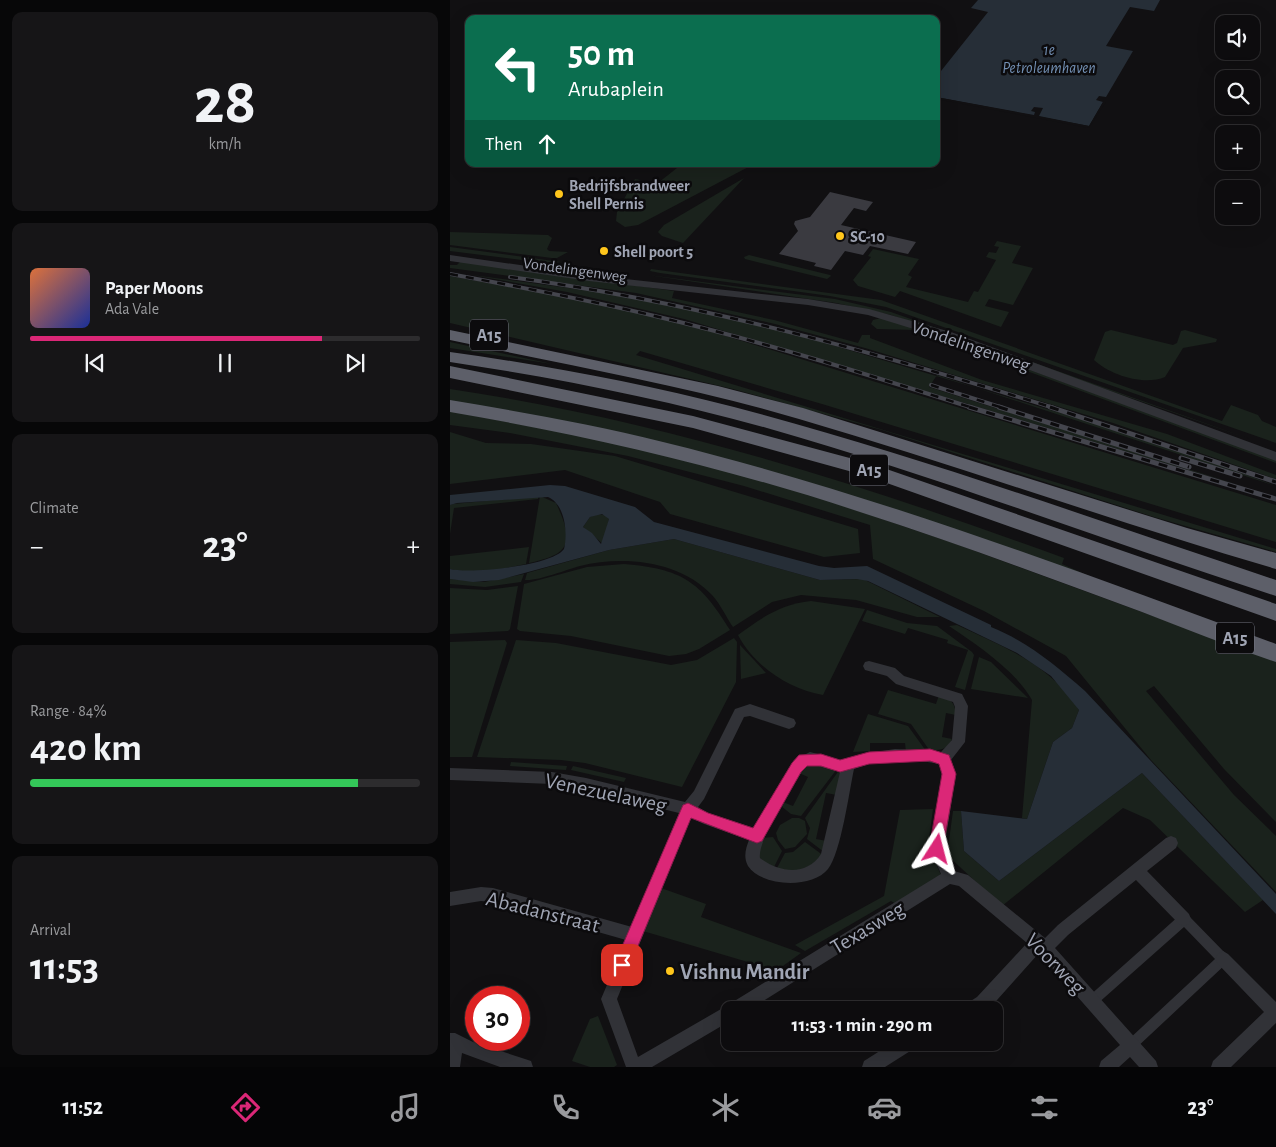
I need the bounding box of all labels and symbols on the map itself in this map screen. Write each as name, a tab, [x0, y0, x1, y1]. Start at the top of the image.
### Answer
water label: 1e Petroleumhaven	[1002, 42, 1096, 76]
place label: Bedrijfsbrandweer Shell Pernis	[569, 178, 690, 212]
marker: Bedrijfsbrandweer Shell Pernis	[553, 188, 565, 200]
place label: SC-10	[850, 229, 885, 245]
marker: SC-10	[834, 230, 846, 242]
place label: Shell poort 5	[614, 244, 693, 260]
marker: Shell poort 5	[598, 245, 610, 257]
street label: Vondelingenweg	[522, 255, 628, 285]
street label: Vondelingenweg	[909, 317, 1033, 376]
road number: A15	[470, 320, 508, 350]
road number: A15	[850, 454, 888, 486]
road number: A15	[1216, 622, 1254, 654]
street label: Venezuelaweg	[543, 769, 669, 817]
position arrow	[910, 822, 962, 874]
street label: Abadanstraat	[484, 887, 602, 937]
street label: Texasweg	[827, 897, 909, 958]
street label: Voorweg	[1021, 929, 1090, 999]
pin	[601, 944, 643, 986]
place label: Vishnu Mandir	[680, 961, 810, 983]
marker: Vishnu Mandir	[664, 965, 676, 977]
speed limit sign: 30	[465, 986, 530, 1051]

